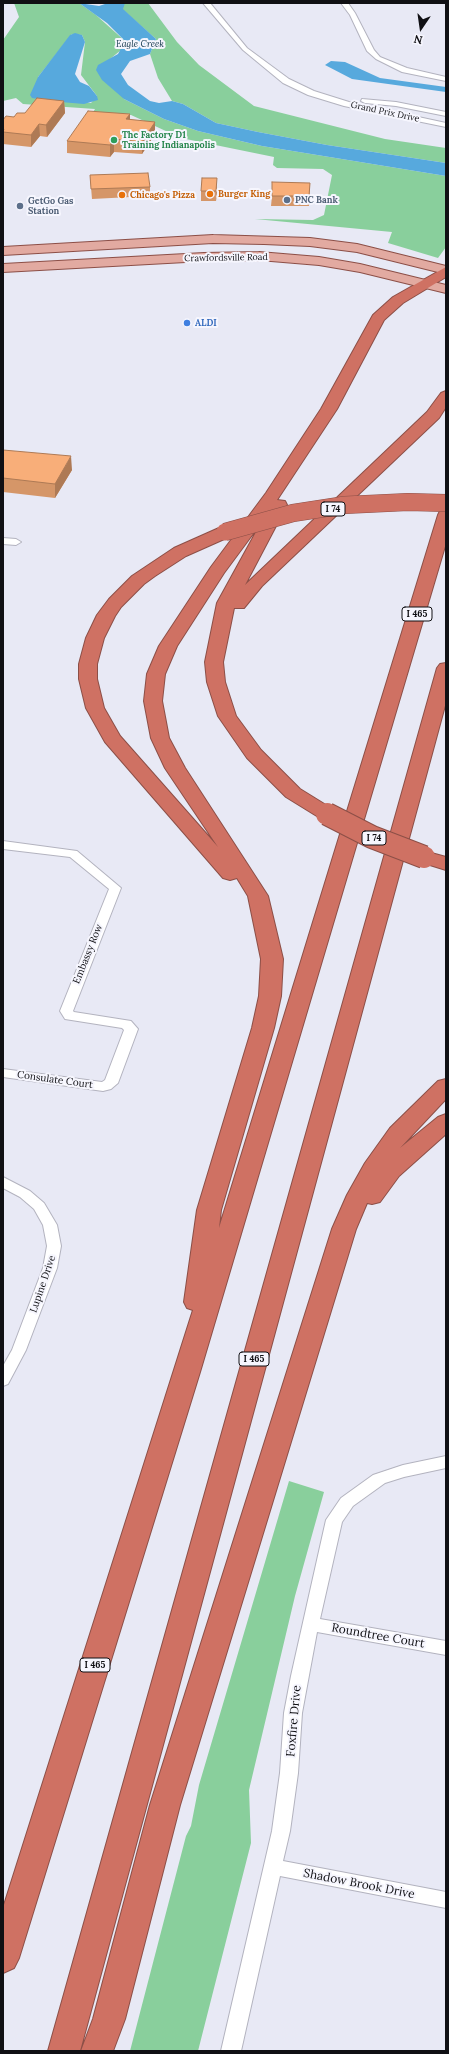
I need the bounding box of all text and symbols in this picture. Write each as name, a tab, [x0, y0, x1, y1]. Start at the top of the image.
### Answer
north arrow	[401, 8, 441, 48]
text: N	[413, 32, 424, 47]
water label: Eagle Creek	[116, 39, 164, 49]
street label: Grand Prix Drive	[350, 99, 420, 125]
place label: The Factory D1 Training Indianapolis	[122, 130, 215, 151]
marker: The Factory D1 Training Indianapolis	[109, 135, 119, 145]
marker: Burger King	[205, 189, 215, 199]
place label: Burger King	[218, 189, 270, 199]
marker: Chicago's Pizza	[117, 190, 127, 200]
place label: Chicago's Pizza	[130, 190, 195, 200]
marker: PNC Bank	[282, 195, 292, 205]
place label: PNC Bank	[295, 195, 338, 205]
place label: GetGo Gas Station	[28, 196, 73, 217]
marker: GetGo Gas Station	[15, 201, 25, 211]
street label: Crawfordsville Road	[184, 252, 268, 264]
marker: ALDI	[182, 318, 192, 328]
place label: ALDI	[195, 318, 217, 328]
road number: I 74	[321, 502, 345, 516]
road number: I 465	[402, 607, 432, 621]
road number: I 74	[362, 831, 386, 845]
street label: Embassy Row	[71, 922, 105, 986]
street label: Consulate Court	[16, 1069, 94, 1091]
street label: Lupine Drive	[28, 1254, 58, 1314]
road number: I 465	[239, 1352, 269, 1366]
street label: Roundtree Court	[330, 1621, 426, 1651]
road number: I 465	[80, 1658, 110, 1672]
street label: Foxfire Drive	[284, 1685, 304, 1757]
street label: Shadow Brook Drive	[302, 1866, 416, 1902]

